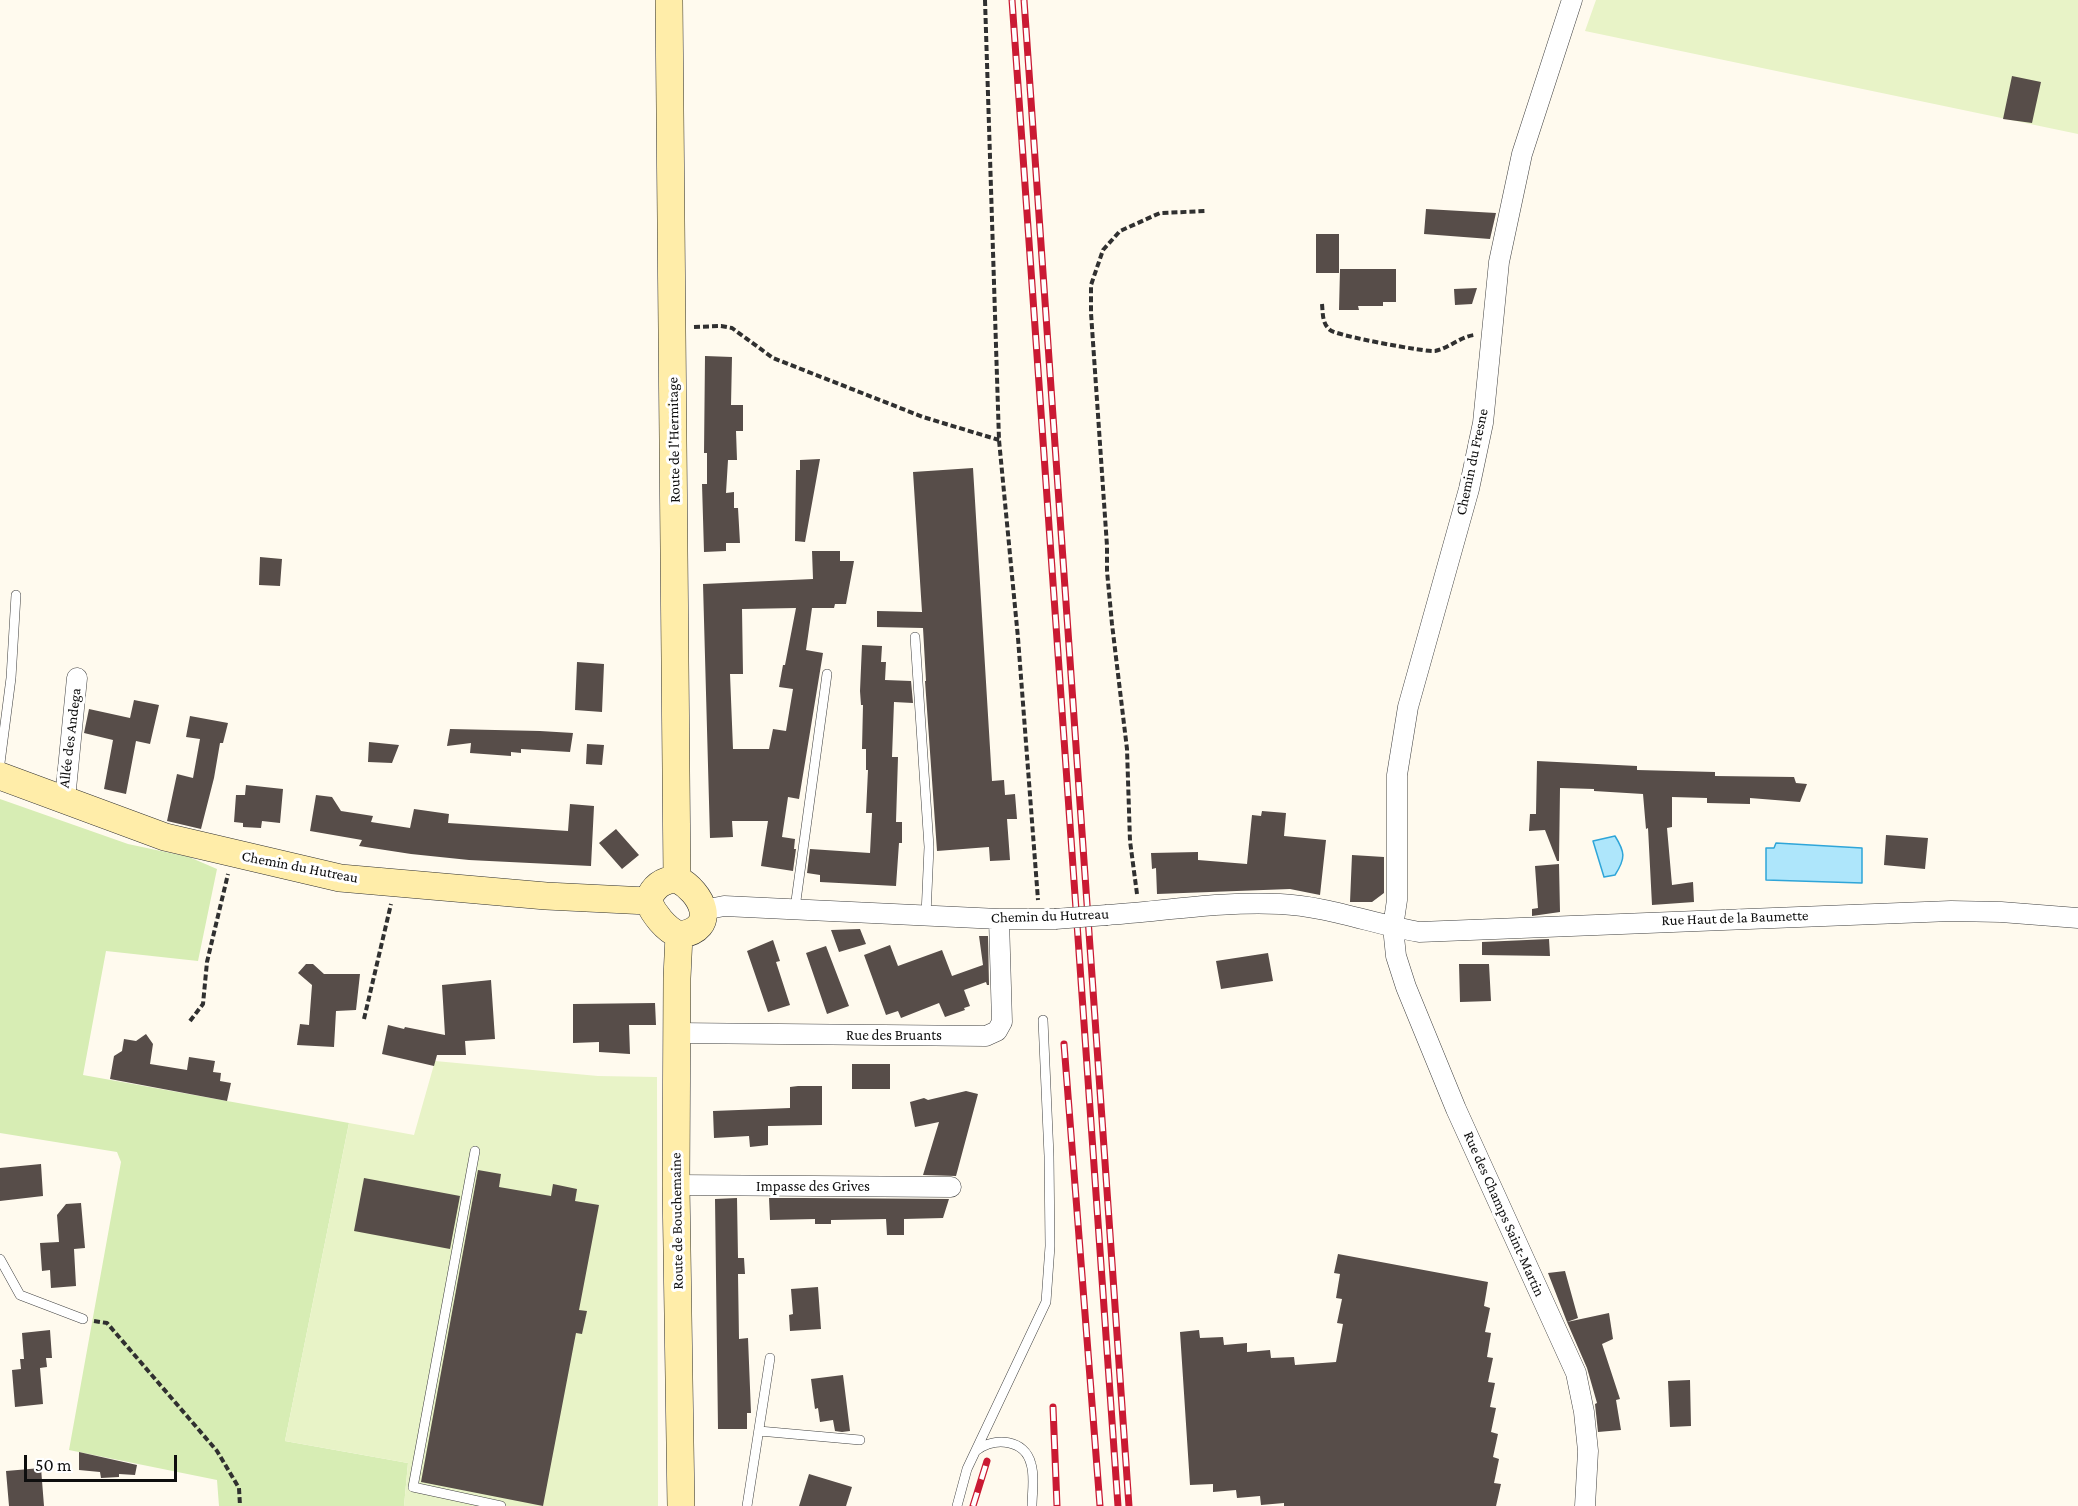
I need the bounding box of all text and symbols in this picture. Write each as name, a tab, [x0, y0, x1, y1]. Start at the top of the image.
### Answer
street label: Route de l'Hermitage	[664, 377, 684, 503]
street label: Chemin du Fresne	[1452, 407, 1492, 517]
street label: Allée des Andega	[55, 687, 85, 789]
street label: Chemin du Hutreau	[240, 847, 360, 887]
street label: Chemin du Hutreau	[991, 905, 1109, 927]
street label: Rue Haut de la Baumette	[1661, 906, 1809, 930]
street label: Rue des Bruants	[846, 1026, 942, 1044]
street label: Rue des Champs Saint-Martin	[1459, 1129, 1549, 1299]
street label: Route de Bouchemaine	[667, 1152, 687, 1290]
street label: Impasse des Grives	[756, 1177, 870, 1195]
scale bar	[27, 1443, 180, 1481]
text: 50 m	[35, 1455, 72, 1475]

